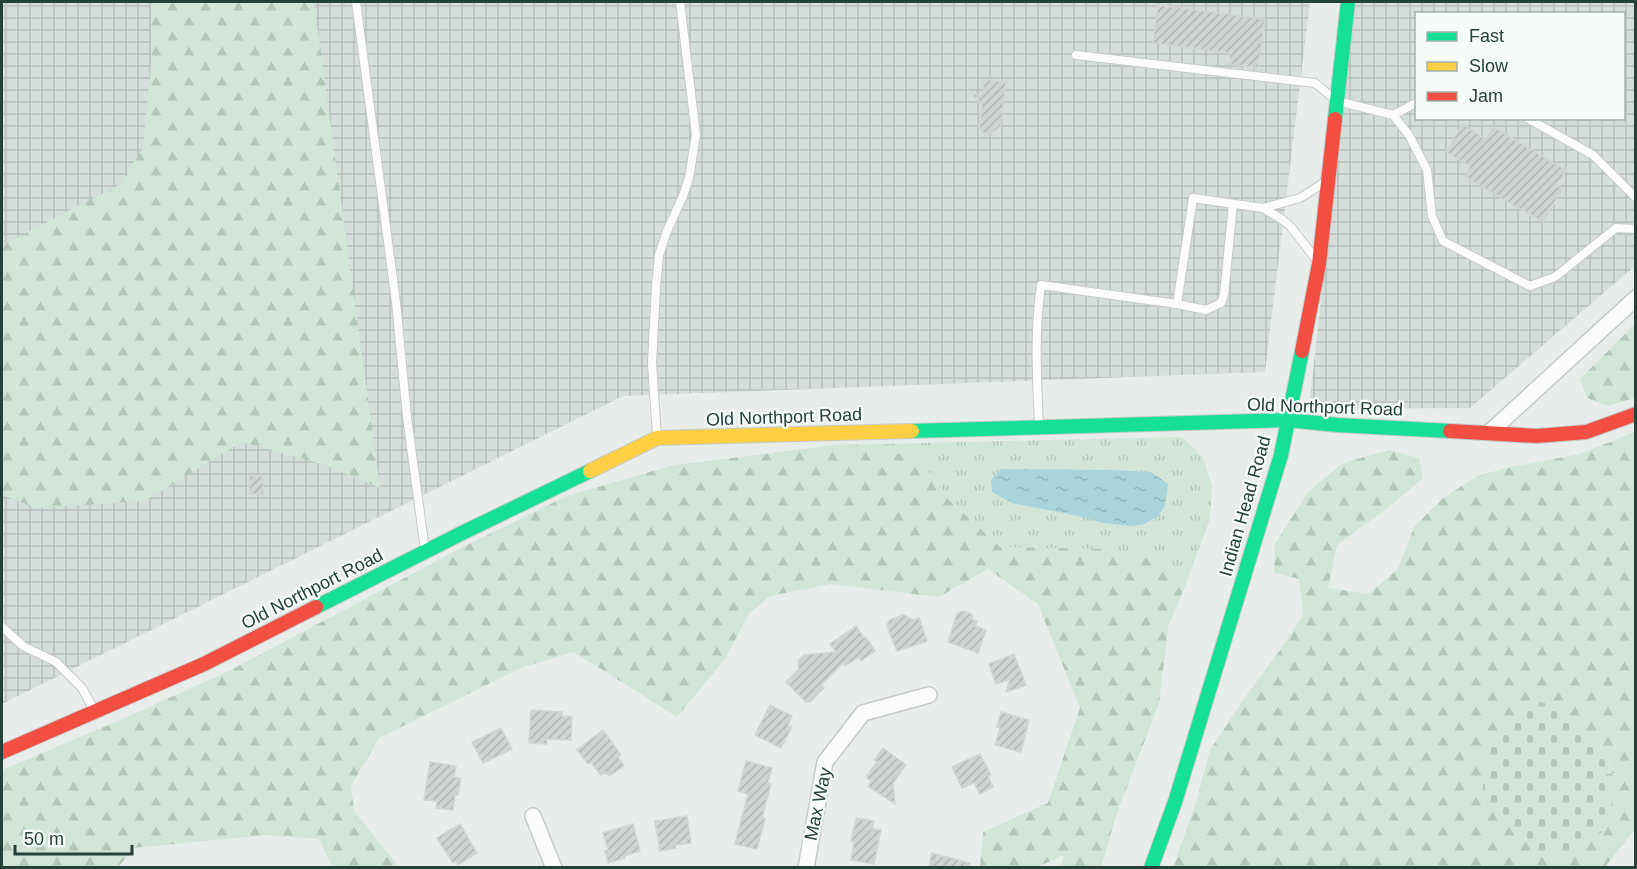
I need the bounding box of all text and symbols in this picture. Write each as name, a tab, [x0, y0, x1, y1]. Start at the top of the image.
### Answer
legend	[1415, 12, 1625, 120]
text: Fast	[1469, 26, 1504, 46]
text: Slow	[1469, 56, 1509, 76]
text: Jam	[1469, 86, 1503, 106]
street label: Old Northport Road	[1247, 394, 1403, 420]
street label: Old Northport Road	[706, 404, 862, 430]
street label: Indian Head Road	[1215, 433, 1275, 579]
street label: Old Northport Road	[238, 545, 386, 633]
street label: Max Way	[800, 766, 836, 842]
scale bar	[15, 818, 132, 856]
text: 50 m	[24, 829, 64, 849]

